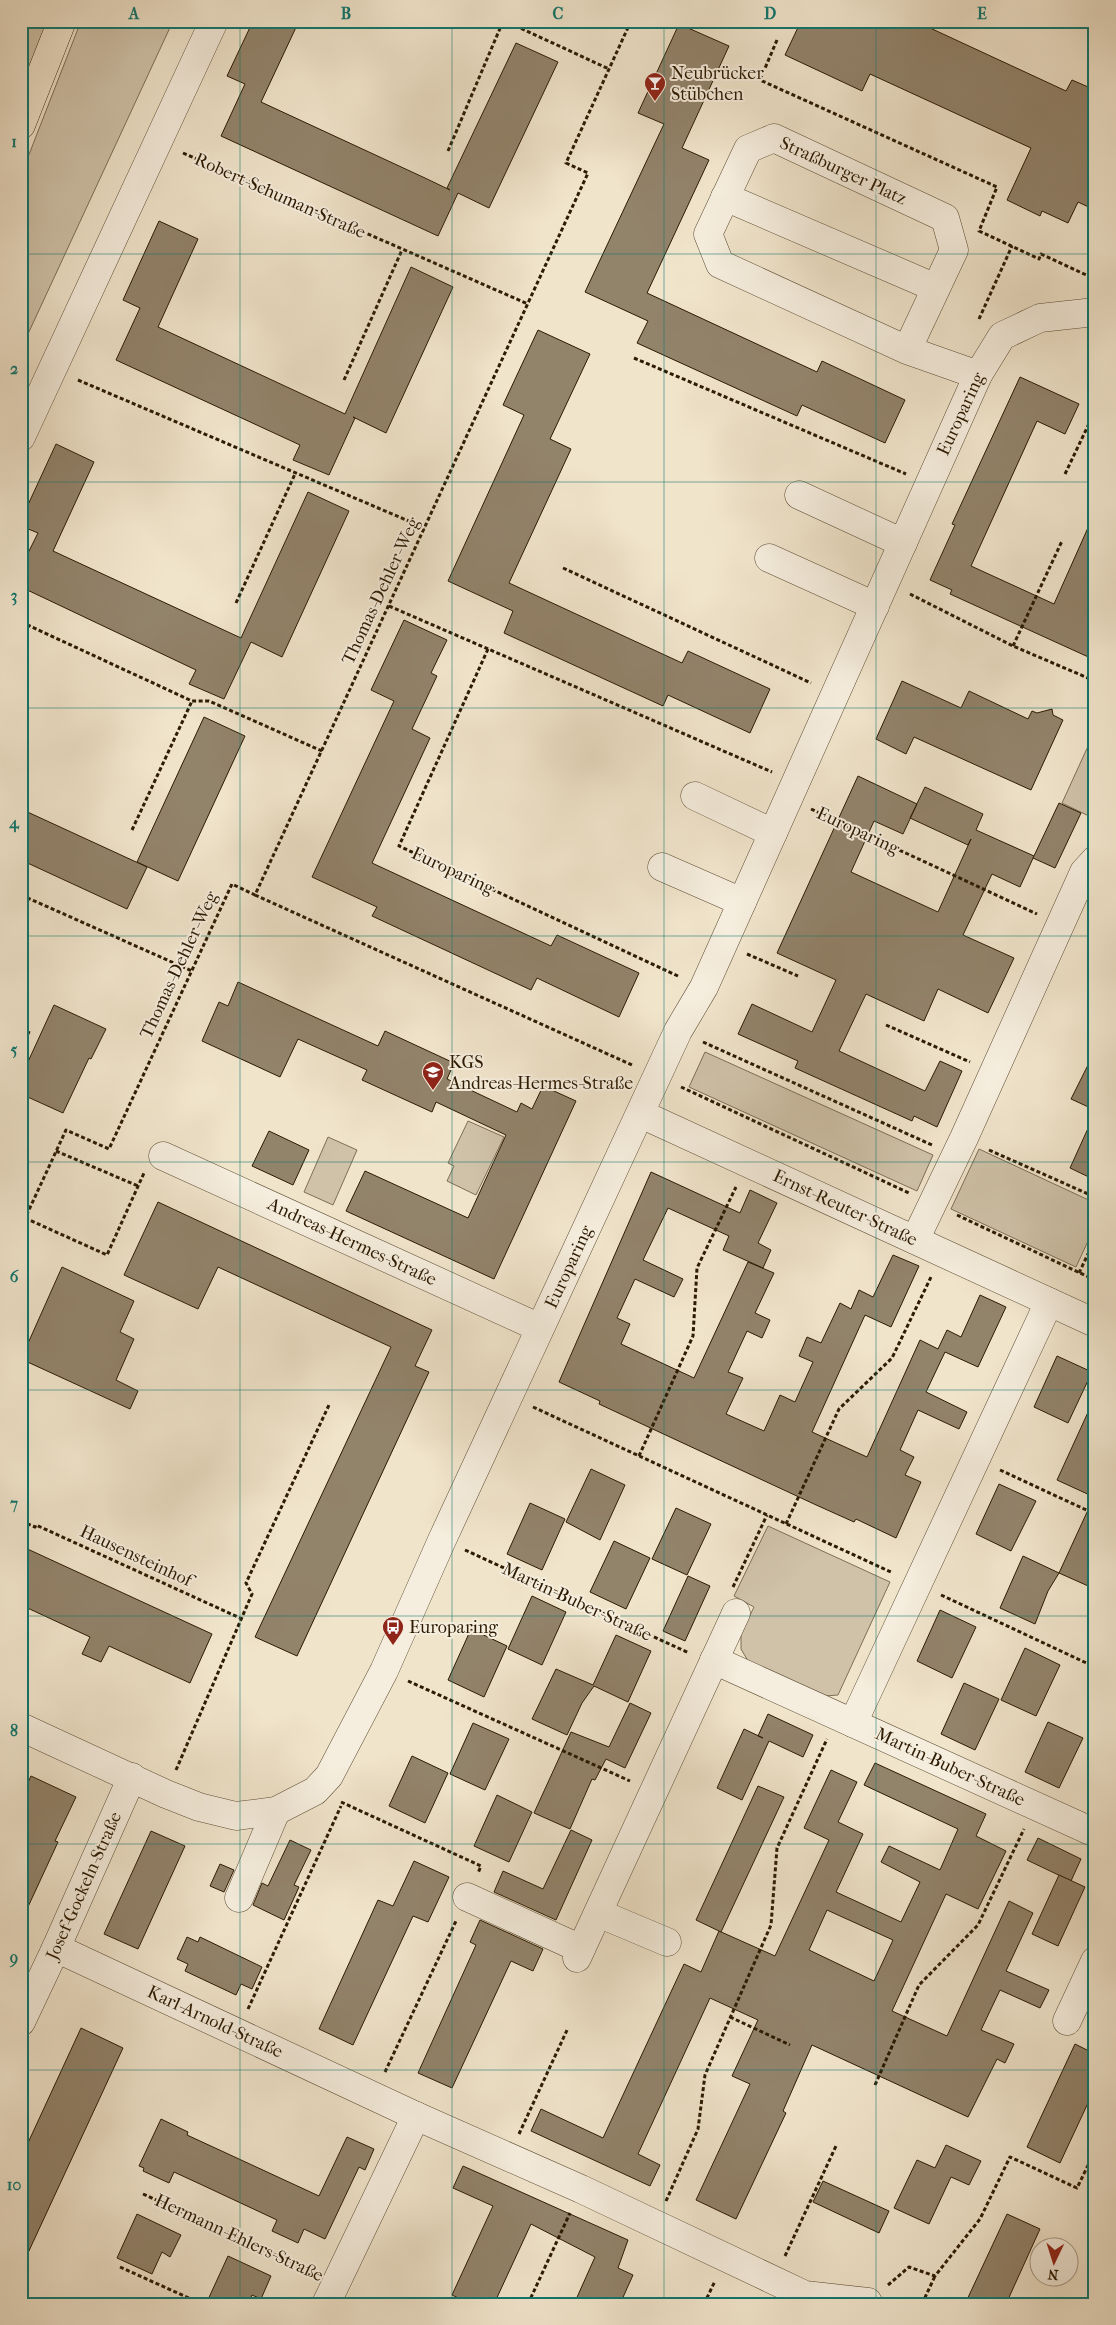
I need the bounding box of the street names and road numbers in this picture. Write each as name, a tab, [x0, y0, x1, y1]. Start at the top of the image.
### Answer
street label: Straßburger Platz	[776, 132, 910, 210]
street label: Robert-Schuman-Straße	[191, 149, 369, 243]
street label: Europaring	[933, 369, 989, 459]
street label: Thomas-Dehler-Weg	[338, 514, 424, 668]
street label: Europaring	[813, 803, 903, 859]
street label: Europaring	[408, 843, 498, 899]
street label: Thomas-Dehler-Weg	[136, 888, 222, 1042]
street label: Ernst-Reuter-Straße	[770, 1165, 921, 1251]
street label: Andreas-Hermes-Straße	[263, 1193, 440, 1290]
street label: Europaring	[541, 1222, 597, 1312]
street label: Hausensteinhof	[77, 1521, 199, 1593]
street label: Martin-Buber-Straße	[499, 1558, 655, 1646]
street label: Martin-Buber-Straße	[872, 1723, 1028, 1811]
street label: Josef-Gockeln-Straße	[41, 1809, 126, 1965]
street label: Karl-Arnold-Straße	[144, 1981, 286, 2063]
street label: Hermann-Ehlers-Straße	[151, 2190, 327, 2286]

